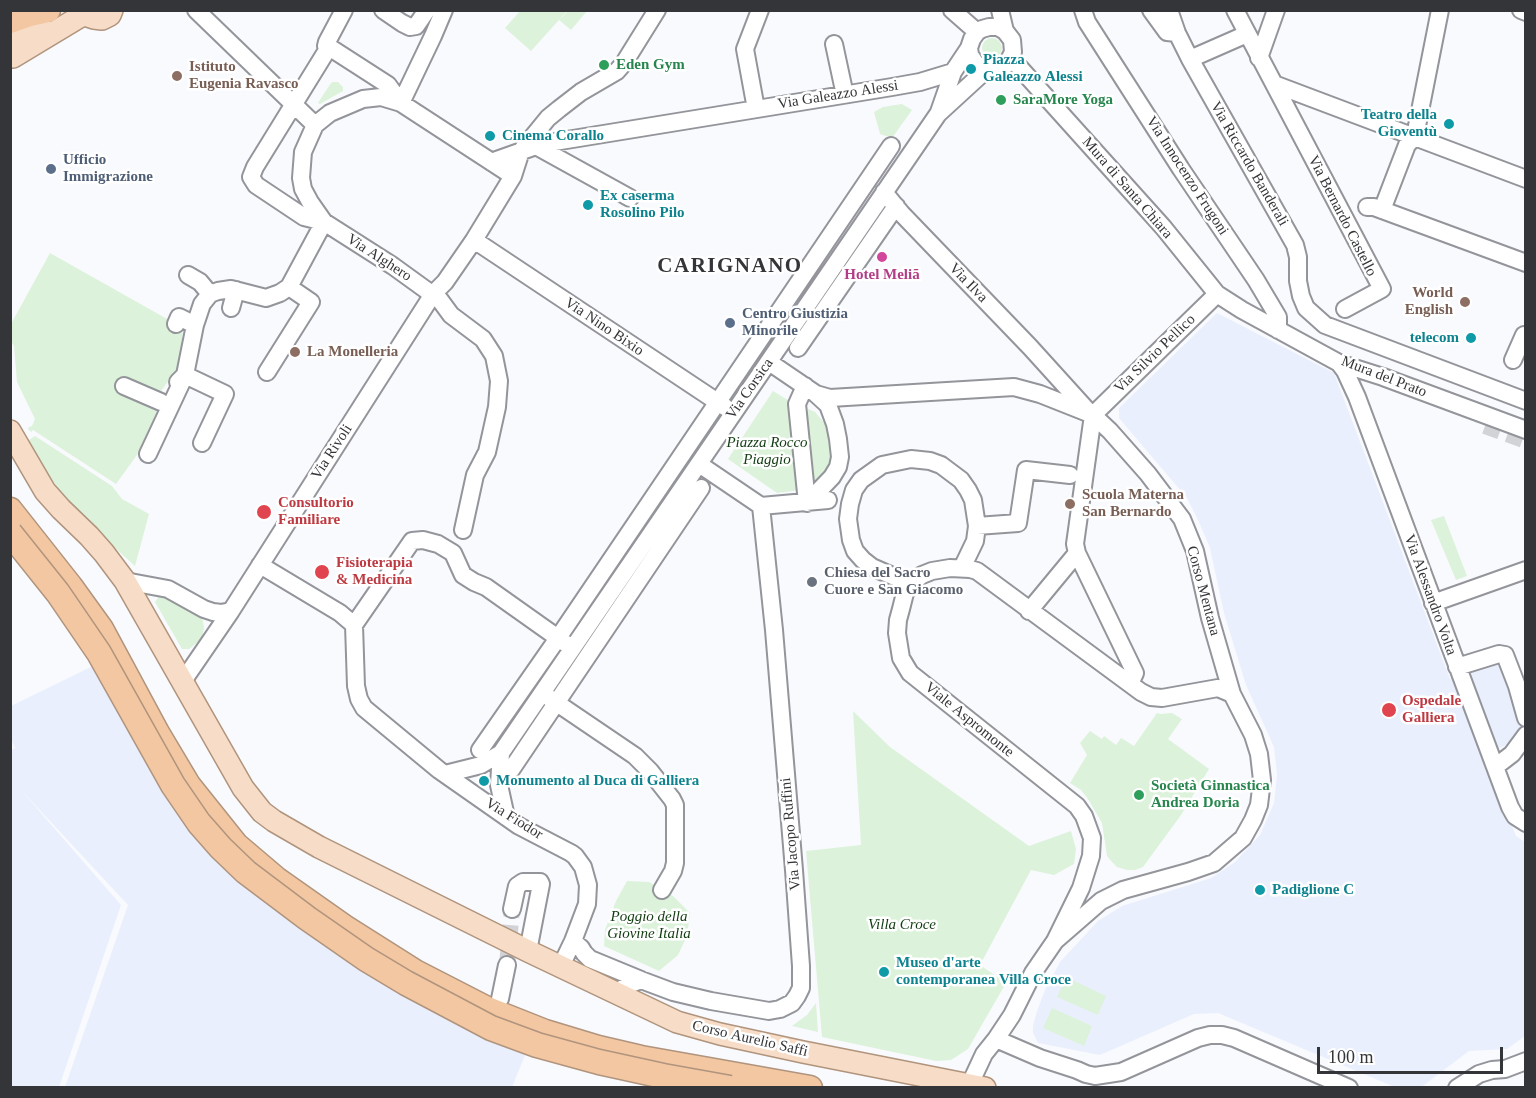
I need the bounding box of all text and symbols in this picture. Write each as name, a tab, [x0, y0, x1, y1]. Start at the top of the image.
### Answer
place label: Piazza Galeazzo Alessi	[983, 51, 1100, 86]
place label: Eden Gym	[616, 56, 692, 74]
place label: Istituto Eugenia Ravasco	[189, 58, 315, 93]
marker: Eden Gym	[597, 58, 611, 72]
marker: Piazza Galeazzo Alessi	[964, 62, 978, 76]
marker: Istituto Eugenia Ravasco	[170, 69, 184, 83]
street label: Via Galeazzo Alessi	[770, 75, 906, 115]
street label: Via Riccardo Banderali	[1201, 89, 1297, 239]
place label: SaraMore Yoga	[1013, 91, 1126, 109]
marker: SaraMore Yoga	[994, 93, 1008, 107]
street label: Via Innocenzo Frugoni	[1135, 103, 1239, 249]
place label: Teatro della Gioventù	[1346, 106, 1437, 141]
marker: Teatro della Gioventù	[1442, 117, 1456, 131]
street label: Mura di Santa Chiara	[1071, 126, 1183, 250]
place label: Cinema Corallo	[502, 127, 619, 145]
marker: Cinema Corallo	[483, 129, 497, 143]
street label: Via Bernardo Castello	[1299, 143, 1385, 289]
place label: Ufficio Immigrazione	[63, 151, 170, 186]
marker: Ufficio Immigrazione	[44, 162, 58, 176]
place label: Ex caserma Rosolino Pilo	[600, 187, 699, 222]
marker: Ex caserma Rosolino Pilo	[581, 198, 595, 212]
street label: Via Alghero	[339, 228, 419, 288]
marker: Hotel Meliã	[875, 250, 889, 264]
district label: CARIGNANO	[656, 254, 804, 280]
street label: Via Ilva	[943, 257, 993, 309]
place label: Hotel Meliã	[838, 266, 926, 284]
place label: World English	[1397, 284, 1453, 319]
street label: Via Nino Bixio	[557, 291, 651, 363]
marker: World English	[1458, 295, 1472, 309]
place label: Centro Giustizia Minorile	[742, 305, 865, 340]
street label: Via Silvio Pellico	[1107, 307, 1203, 401]
marker: Centro Giustizia Minorile	[723, 316, 737, 330]
place label: telecom	[1399, 329, 1459, 347]
marker: telecom	[1464, 331, 1478, 345]
place label: La Monelleria	[307, 343, 412, 361]
marker: La Monelleria	[288, 345, 302, 359]
street label: Mura del Prato	[1332, 350, 1436, 404]
street label: Via Corsica	[720, 351, 780, 427]
street label: Via Rivoli	[306, 419, 358, 485]
park label: Piazza Rocco Piaggio	[721, 434, 813, 469]
place label: Scuola Materna San Bernardo	[1082, 486, 1200, 521]
place label: Consultorio Familiare	[278, 494, 367, 529]
marker: Scuola Materna San Bernardo	[1063, 497, 1077, 511]
marker: Consultorio Familiare	[255, 503, 273, 521]
street label: Via Alessandro Volta	[1397, 523, 1463, 667]
street label: Corso Mentana	[1180, 537, 1226, 645]
place label: Fisioterapia & Medicina	[336, 554, 427, 589]
marker: Fisioterapia & Medicina	[313, 563, 331, 581]
place label: Chiesa del Sacro Cuore e San Giacomo	[824, 564, 983, 599]
marker: Chiesa del Sacro Cuore e San Giacomo	[805, 575, 819, 589]
street label: Viale Aspromonte	[914, 673, 1024, 767]
place label: Ospedale Galliera	[1402, 692, 1472, 727]
marker: Ospedale Galliera	[1380, 701, 1398, 719]
street label: Via Jacopo Ruffini	[776, 770, 806, 898]
place label: Monumento al Duca di Galliera	[496, 772, 731, 790]
marker: Monumento al Duca di Galliera	[477, 774, 491, 788]
place label: Società Ginnastica Andrea Doria	[1151, 777, 1290, 812]
marker: Società Ginnastica Andrea Doria	[1132, 788, 1146, 802]
street label: Via Fiodor	[478, 792, 550, 846]
place label: Padiglione C	[1272, 881, 1366, 899]
marker: Padiglione C	[1253, 883, 1267, 897]
park label: Poggio della Giovine Italia	[601, 908, 697, 943]
park label: Villa Croce	[864, 916, 940, 934]
place label: Museo d'arte contemporanea Villa Croce	[896, 954, 1101, 989]
marker: Museo d'arte contemporanea Villa Croce	[877, 965, 891, 979]
street label: Corso Aurelio Saffi	[683, 1015, 817, 1063]
scale bar	[1320, 1035, 1506, 1073]
text: 100 m	[1328, 1047, 1374, 1067]

